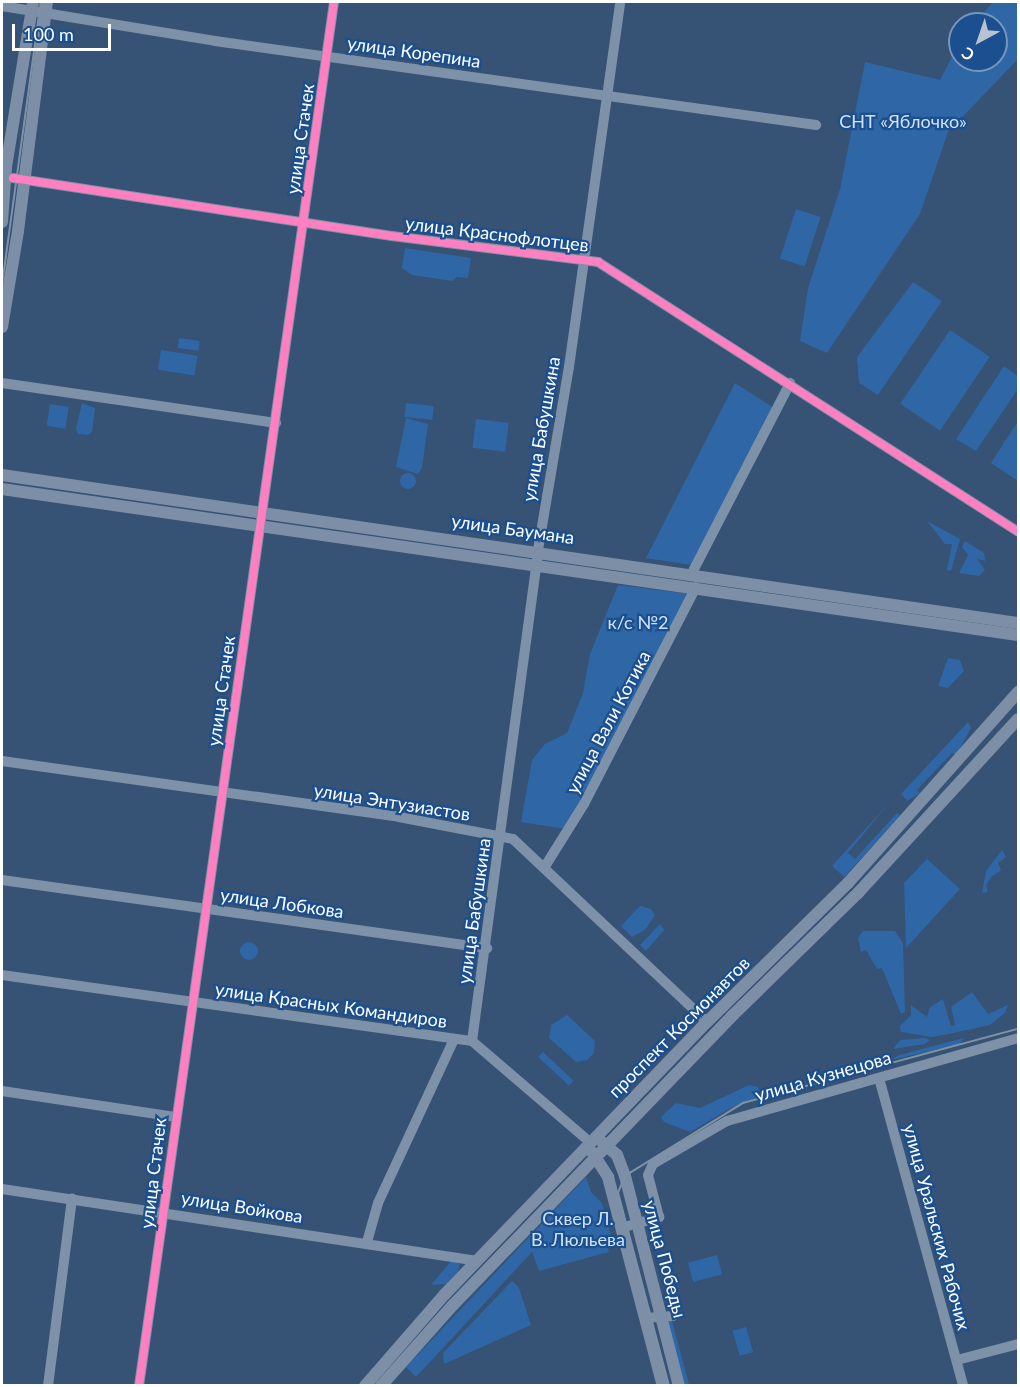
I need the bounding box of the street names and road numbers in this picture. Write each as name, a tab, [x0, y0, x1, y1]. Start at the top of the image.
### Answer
street label: улица Корепина	[346, 32, 482, 72]
street label: улица Стачек	[282, 82, 318, 196]
street label: улица Краснофлотцев	[404, 212, 590, 256]
street label: улица Бабушкина	[518, 355, 564, 503]
street label: улица Баумана	[450, 510, 576, 548]
street label: улица Стачек	[203, 634, 239, 748]
street label: улица Вали Котика	[561, 647, 655, 797]
street label: улица Энтузиастов	[312, 779, 472, 825]
street label: улица Бабушкина	[453, 837, 495, 985]
street label: улица Лобкова	[219, 884, 345, 922]
street label: проспект Космонавтов	[604, 952, 754, 1102]
street label: улица Красных Командиров	[214, 978, 448, 1032]
street label: улица Кузнецова	[752, 1046, 894, 1106]
street label: улица Стачек	[135, 1116, 171, 1230]
street label: улица Уральских Рабочих	[899, 1122, 975, 1332]
street label: улица Войкова	[180, 1187, 304, 1227]
street label: улица Победы	[639, 1198, 691, 1320]

